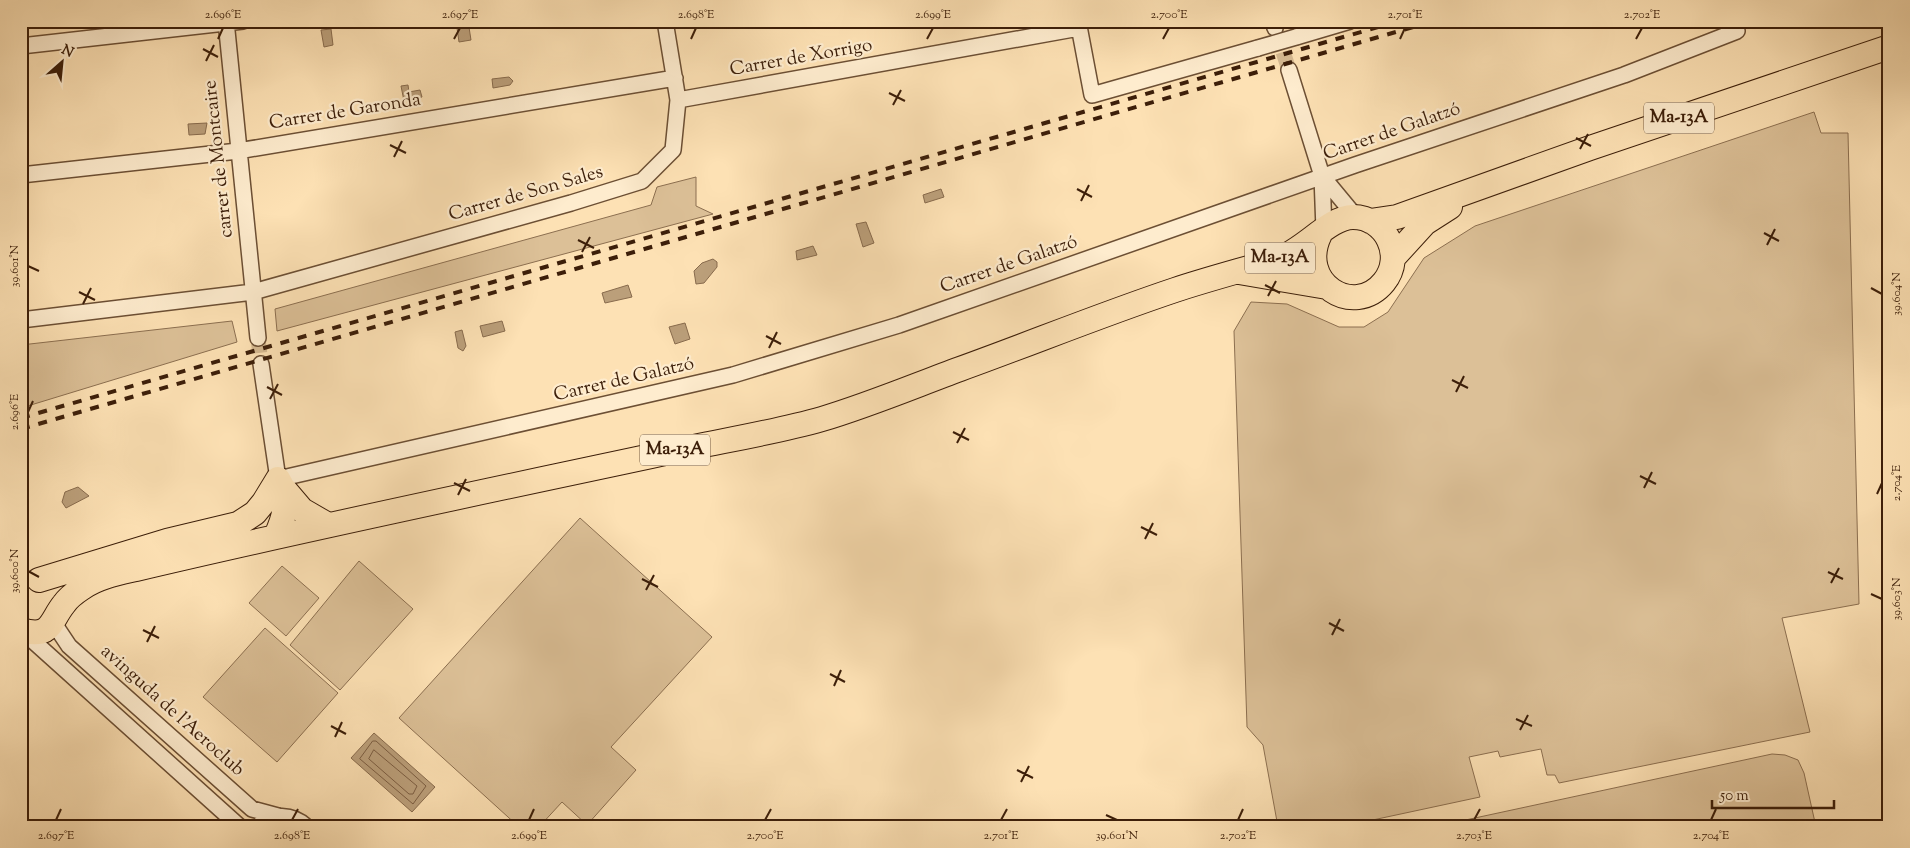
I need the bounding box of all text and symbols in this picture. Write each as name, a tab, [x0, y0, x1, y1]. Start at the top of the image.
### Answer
text: 2.696°E	[205, 6, 242, 24]
text: 2.697°E	[442, 6, 479, 24]
text: 2.698°E	[678, 6, 715, 24]
text: 2.699°E	[915, 6, 952, 24]
text: 2.700°E	[1150, 6, 1188, 24]
text: 2.701°E	[1387, 6, 1423, 24]
text: 2.702°E	[1624, 6, 1661, 24]
street label: Carrer de Xorrigo	[728, 32, 874, 84]
north arrow	[38, 38, 88, 88]
text: N	[57, 41, 77, 64]
street label: carrer de Montcaire	[197, 79, 241, 239]
street label: Carrer de Garonda	[267, 87, 423, 137]
street label: Carrer de Galatzó	[1320, 96, 1464, 168]
road number: Ma-13A	[1644, 102, 1714, 134]
street label: Carrer de Son Sales	[445, 159, 607, 229]
street label: Carrer de Galatzó	[937, 229, 1081, 301]
road number: Ma-13A	[1245, 242, 1315, 274]
text: 39.601°N	[6, 244, 24, 287]
text: 39.604°N	[1888, 272, 1906, 316]
street label: Carrer de Galatzó	[551, 351, 697, 409]
text: 2.696°E	[6, 393, 24, 430]
road number: Ma-13A	[640, 434, 710, 466]
text: 2.704°E	[1888, 464, 1906, 501]
text: 39.600°N	[6, 548, 24, 593]
text: 39.603°N	[1888, 577, 1906, 621]
street label: avinguda de l'Aeroclub	[94, 639, 250, 783]
scale bar	[1712, 778, 1835, 810]
text: 50 m	[1719, 786, 1749, 807]
text: 2.697°E	[38, 827, 75, 845]
text: 2.698°E	[274, 827, 311, 845]
text: 2.699°E	[511, 827, 548, 845]
text: 2.700°E	[746, 827, 784, 845]
text: 2.701°E	[983, 827, 1019, 845]
text: 39.601°N	[1096, 827, 1139, 845]
text: 2.702°E	[1220, 827, 1257, 845]
text: 2.703°E	[1456, 827, 1493, 845]
text: 2.704°E	[1693, 827, 1730, 845]

